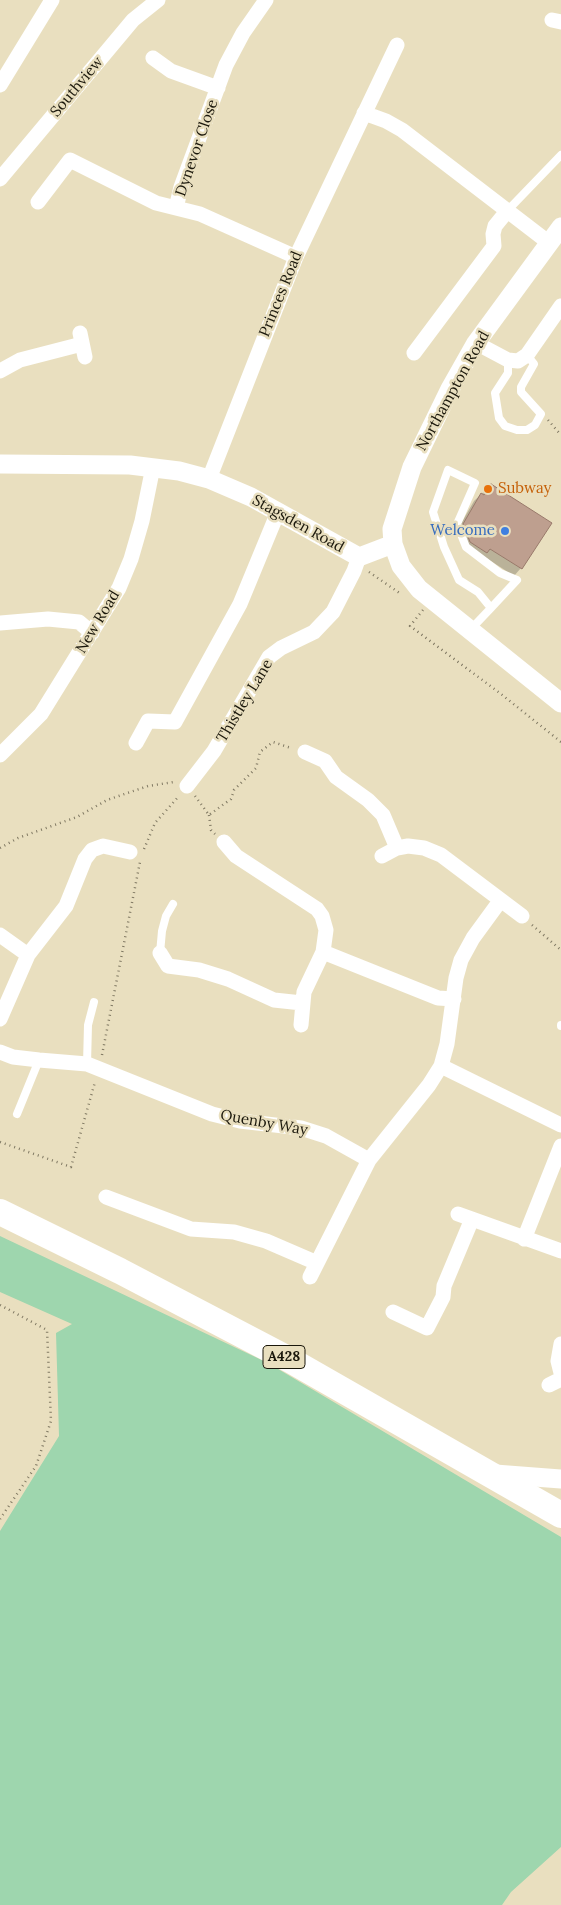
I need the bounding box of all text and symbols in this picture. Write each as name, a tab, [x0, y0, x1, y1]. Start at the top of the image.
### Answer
street label: Southview	[47, 53, 107, 121]
street label: Dynevor Close	[172, 97, 222, 199]
street label: Princes Road	[256, 249, 306, 339]
street label: Northampton Road	[413, 328, 493, 454]
place label: Subway	[498, 480, 551, 498]
marker: Subway	[482, 483, 494, 495]
street label: Stagsden Road	[249, 491, 347, 557]
place label: Welcome	[430, 522, 495, 540]
marker: Welcome	[499, 525, 511, 537]
street label: New Road	[72, 587, 124, 657]
street label: Thistley Lane	[213, 656, 277, 746]
street label: Quenby Way	[219, 1106, 309, 1140]
road number: A428	[263, 1345, 305, 1368]

